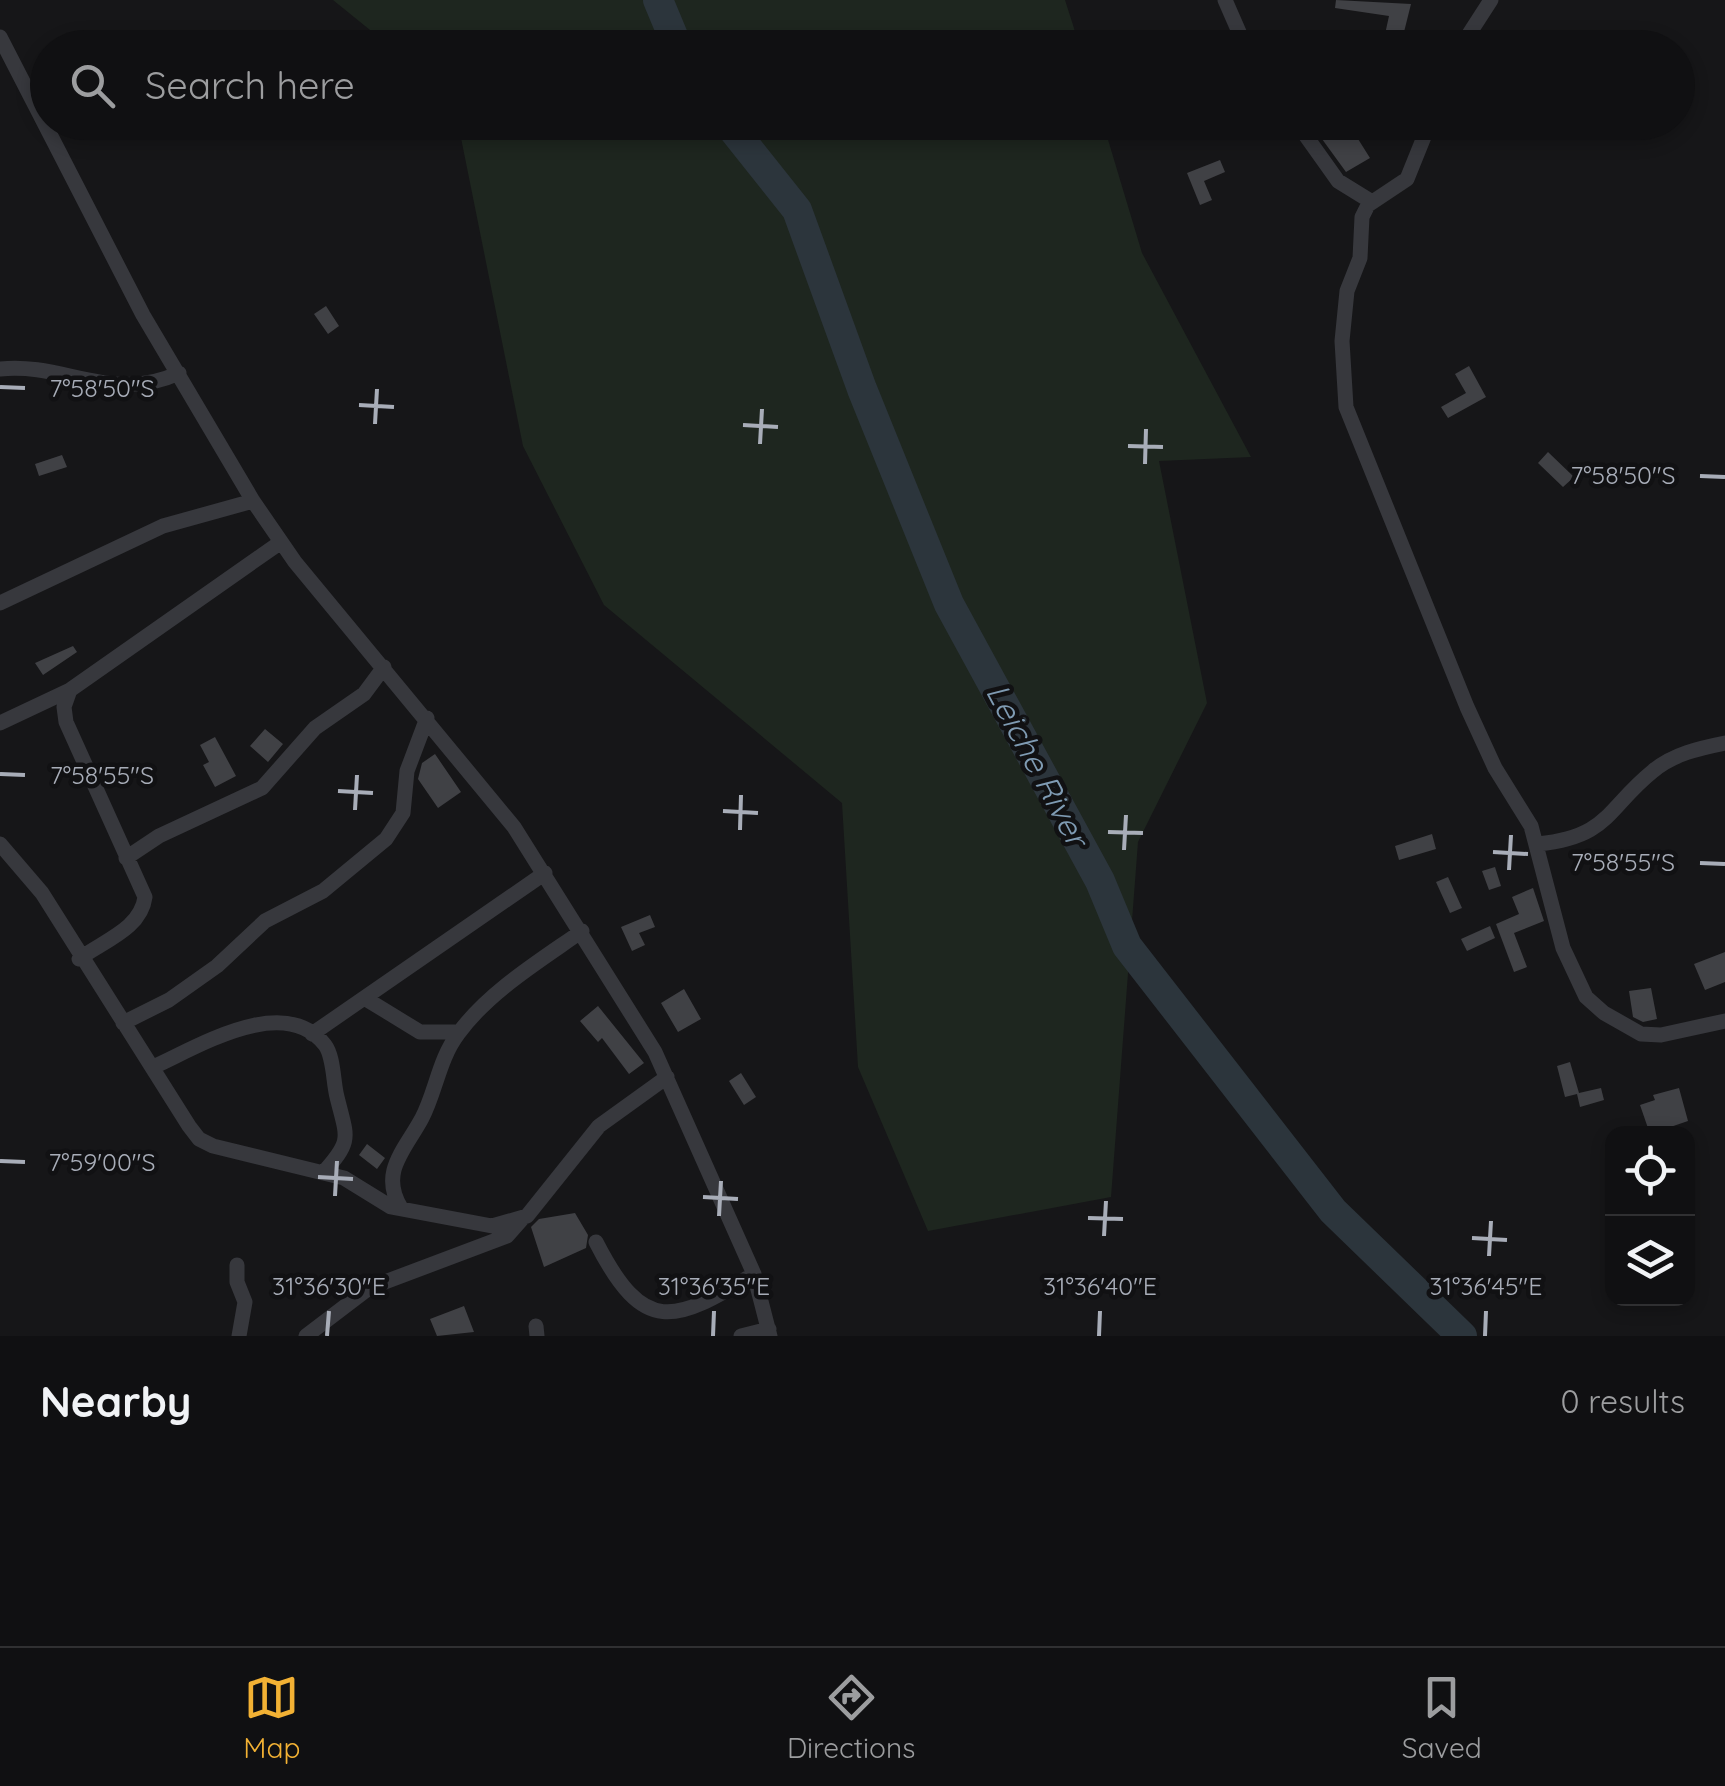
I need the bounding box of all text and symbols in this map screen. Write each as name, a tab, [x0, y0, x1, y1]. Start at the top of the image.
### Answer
search box	[30, 30, 1695, 140]
icon: search	[65, 58, 120, 113]
text: Search here	[145, 61, 355, 109]
text: 7°58'50"S	[49, 372, 155, 403]
text: 7°58'50"S	[1570, 459, 1676, 490]
water label: Leiche River	[978, 676, 1099, 856]
text: 7°58'55"S	[50, 759, 154, 790]
text: 7°58'55"S	[1571, 846, 1675, 877]
map controls	[1605, 1126, 1695, 1306]
button: locate	[1605, 1126, 1695, 1216]
text: 7°59'00"S	[49, 1146, 155, 1177]
button: layers	[1605, 1216, 1695, 1306]
text: 31°36'30"E	[272, 1270, 386, 1301]
text: 31°36'35"E	[658, 1270, 770, 1301]
text: 31°36'40"E	[1043, 1270, 1157, 1301]
text: 31°36'45"E	[1430, 1270, 1542, 1301]
text: Nearby	[40, 1375, 191, 1428]
text: 0 results	[1561, 1381, 1685, 1421]
tab: Map	[243, 1670, 300, 1765]
tab: Directions	[787, 1670, 915, 1765]
tab: Saved	[1402, 1670, 1482, 1765]

